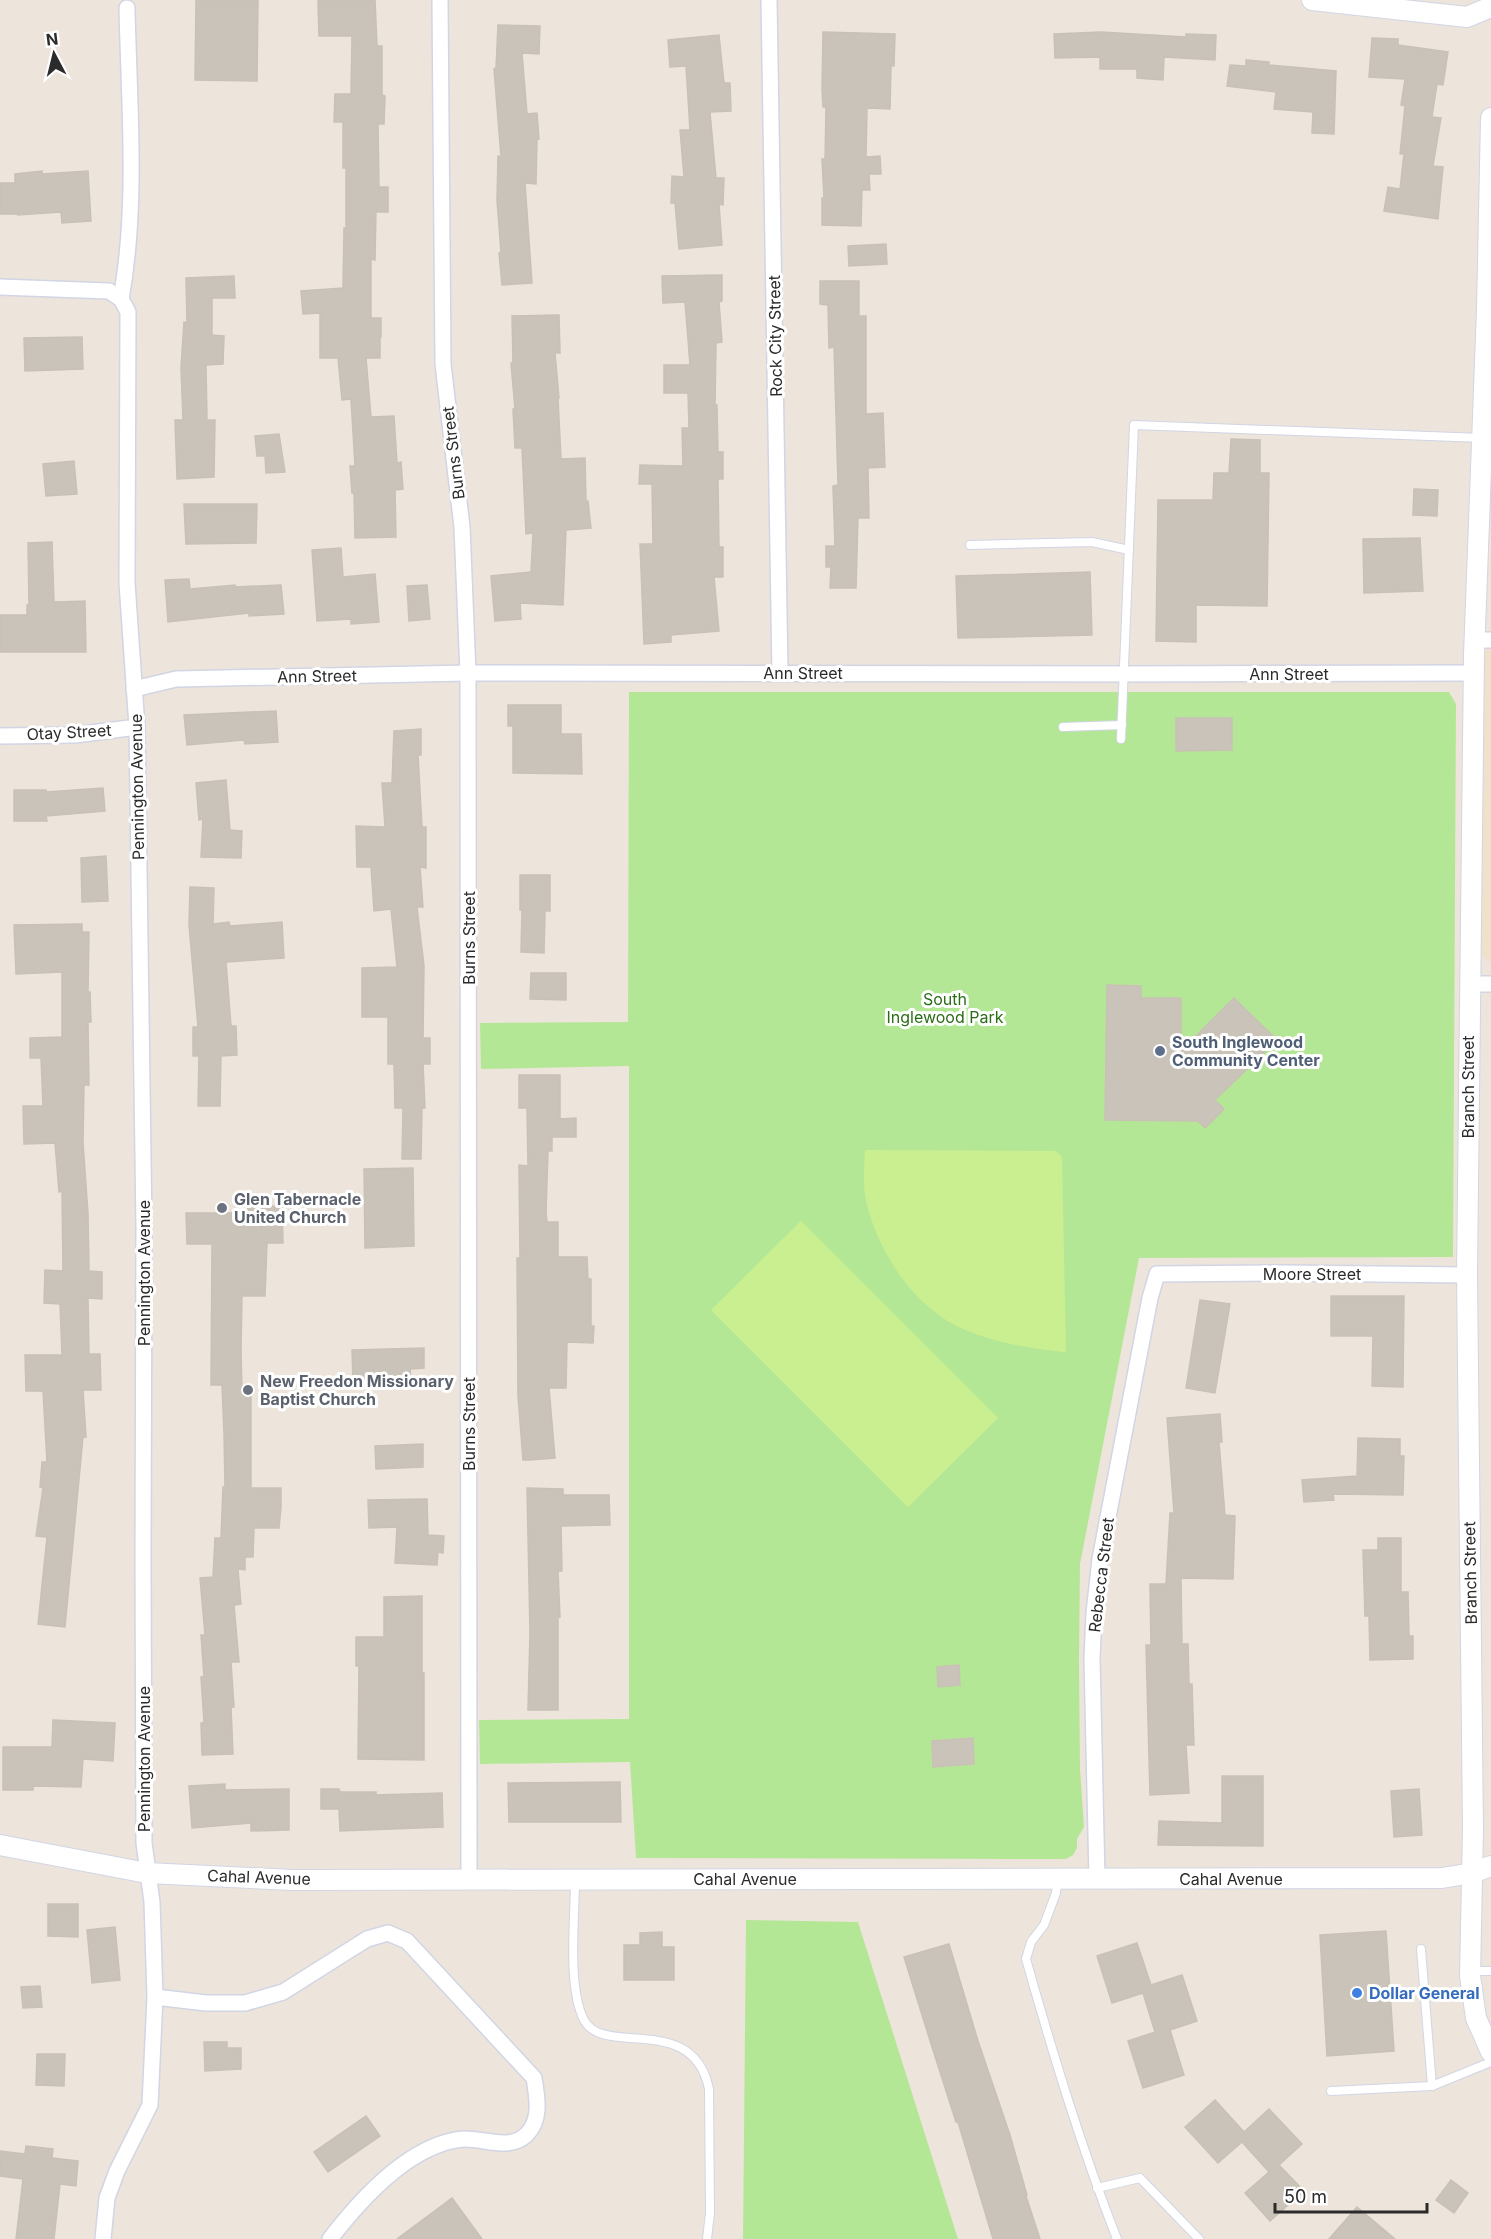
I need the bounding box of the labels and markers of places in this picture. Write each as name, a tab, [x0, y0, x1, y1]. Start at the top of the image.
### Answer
place label: South Inglewood Community Center	[1172, 1032, 1320, 1070]
marker: South Inglewood Community Center	[1153, 1044, 1167, 1058]
place label: Glen Tabernacle United Church	[234, 1189, 361, 1227]
marker: Glen Tabernacle United Church	[215, 1201, 229, 1215]
place label: New Freedon Missionary Baptist Church	[260, 1371, 454, 1409]
marker: New Freedon Missionary Baptist Church	[241, 1383, 255, 1397]
place label: Dollar General	[1369, 1983, 1480, 2003]
marker: Dollar General	[1350, 1986, 1364, 2000]

